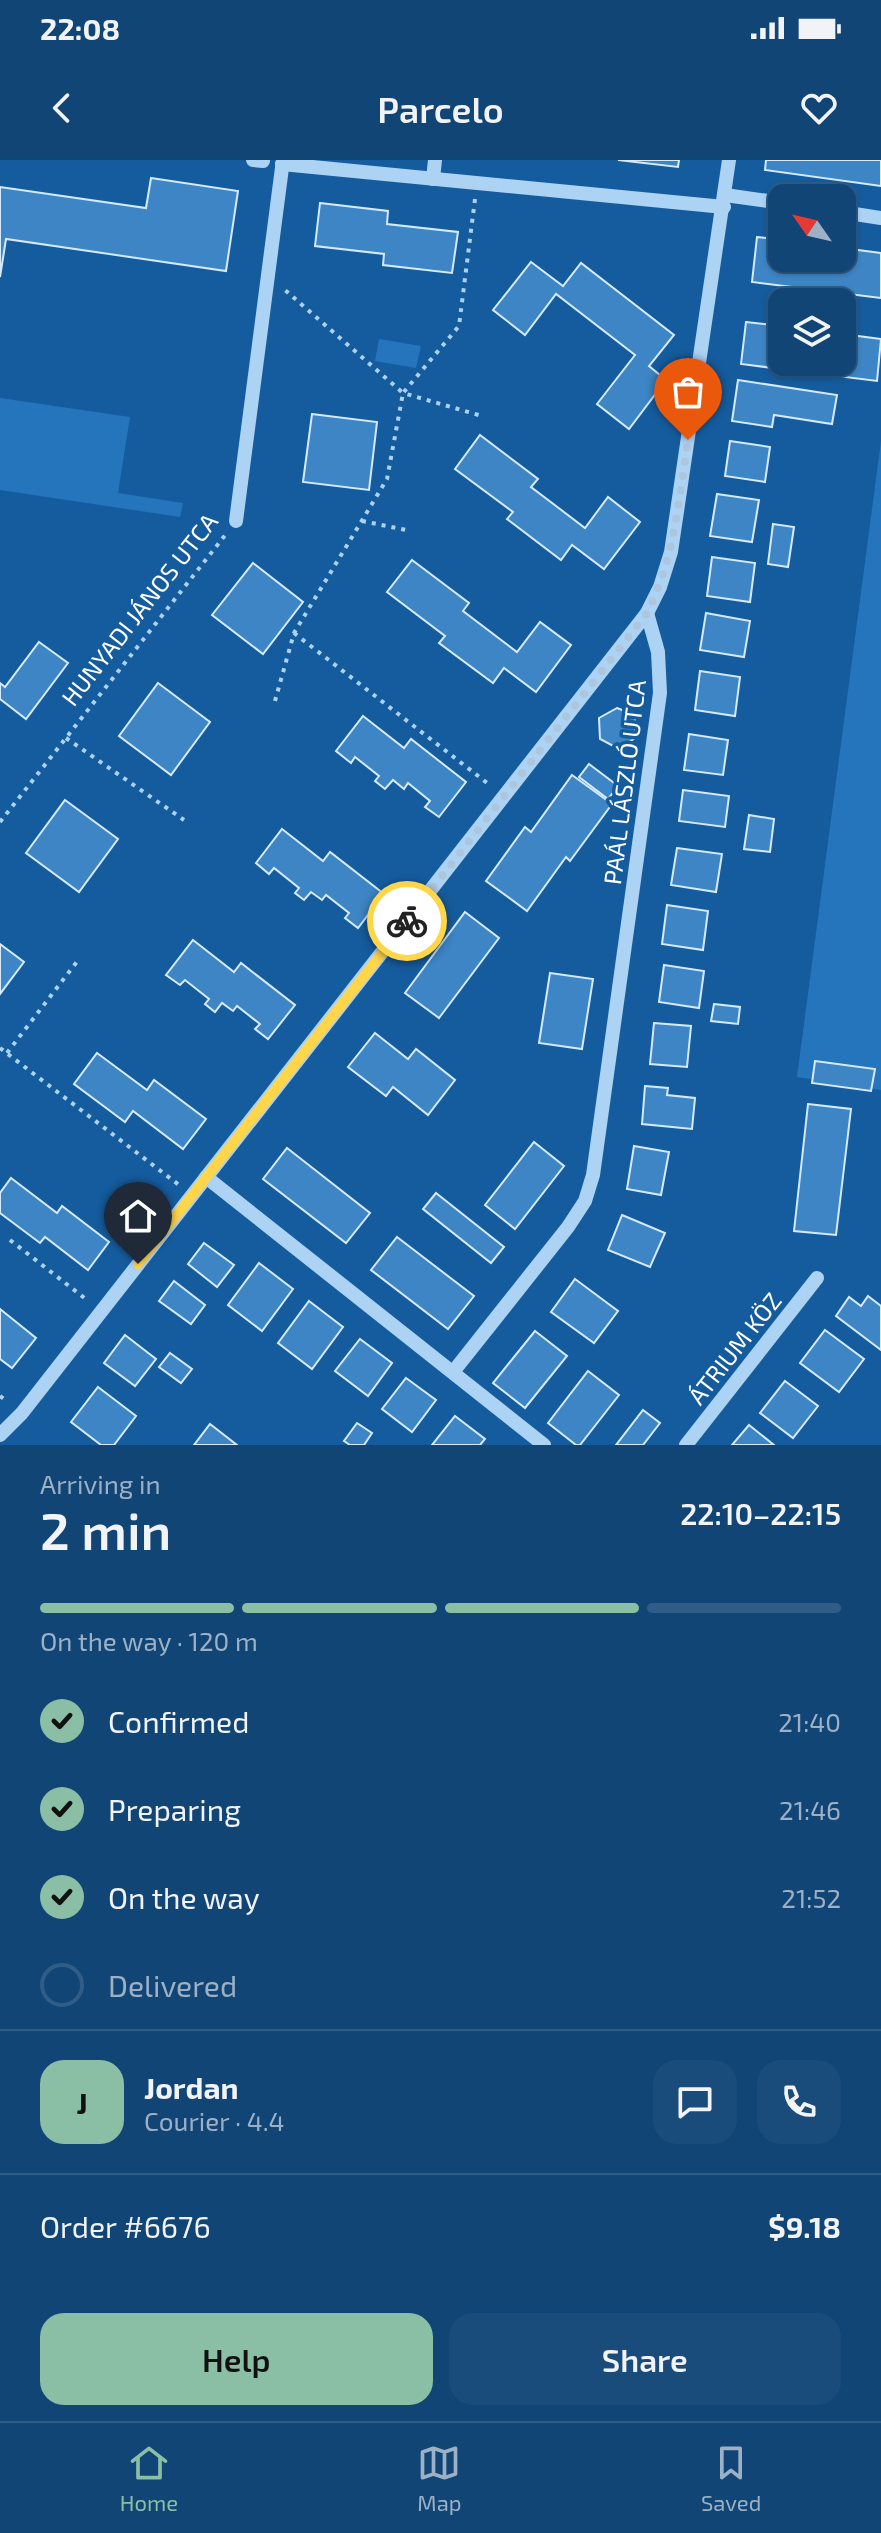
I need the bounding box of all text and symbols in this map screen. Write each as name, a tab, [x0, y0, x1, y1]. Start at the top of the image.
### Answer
text: 22:08	[40, 10, 120, 46]
icon: back	[40, 86, 84, 130]
icon: heart	[797, 86, 841, 130]
text: Parcelo	[377, 87, 504, 130]
north arrow	[768, 184, 856, 272]
map controls	[768, 184, 856, 376]
button: layers	[768, 288, 856, 376]
pin	[654, 358, 722, 440]
icon: bag	[666, 370, 710, 414]
street label: HUNYADI JÁNOS UTCA	[55, 507, 223, 711]
street label: PAÁL LÁSZLÓ UTCA	[597, 678, 651, 886]
courier	[367, 881, 447, 961]
icon: bike	[385, 899, 429, 943]
pin	[104, 1182, 172, 1264]
icon: home	[116, 1194, 160, 1238]
street label: ÁTRIUM KÖZ	[681, 1286, 787, 1410]
text: Arriving in	[40, 1468, 161, 1499]
text: 22:10–22:15	[680, 1495, 841, 1531]
text: 2 min	[40, 1498, 171, 1560]
text: On the way · 120 m	[40, 1625, 258, 1656]
icon: check	[40, 1699, 84, 1743]
text: Confirmed	[108, 1703, 249, 1739]
text: 21:40	[778, 1706, 841, 1737]
icon: check	[40, 1787, 84, 1831]
text: Preparing	[108, 1791, 241, 1827]
text: 21:46	[779, 1794, 841, 1825]
icon: check	[40, 1875, 84, 1919]
text: On the way	[108, 1879, 260, 1915]
text: 21:52	[781, 1882, 841, 1913]
text: Delivered	[108, 1967, 237, 2003]
button: chat	[653, 2060, 737, 2144]
button: phone	[757, 2060, 841, 2144]
text: Jordan	[144, 2069, 239, 2105]
text: J	[76, 2084, 88, 2120]
text: Courier · 4.4	[144, 2105, 285, 2136]
text: Order #6676	[40, 2208, 211, 2244]
text: $9.18	[768, 2208, 841, 2244]
button: Help	[40, 2313, 433, 2405]
button: Share	[449, 2313, 841, 2405]
tab: Home	[120, 2441, 178, 2515]
tab: Map	[417, 2441, 462, 2515]
tab: Saved	[701, 2441, 761, 2515]

